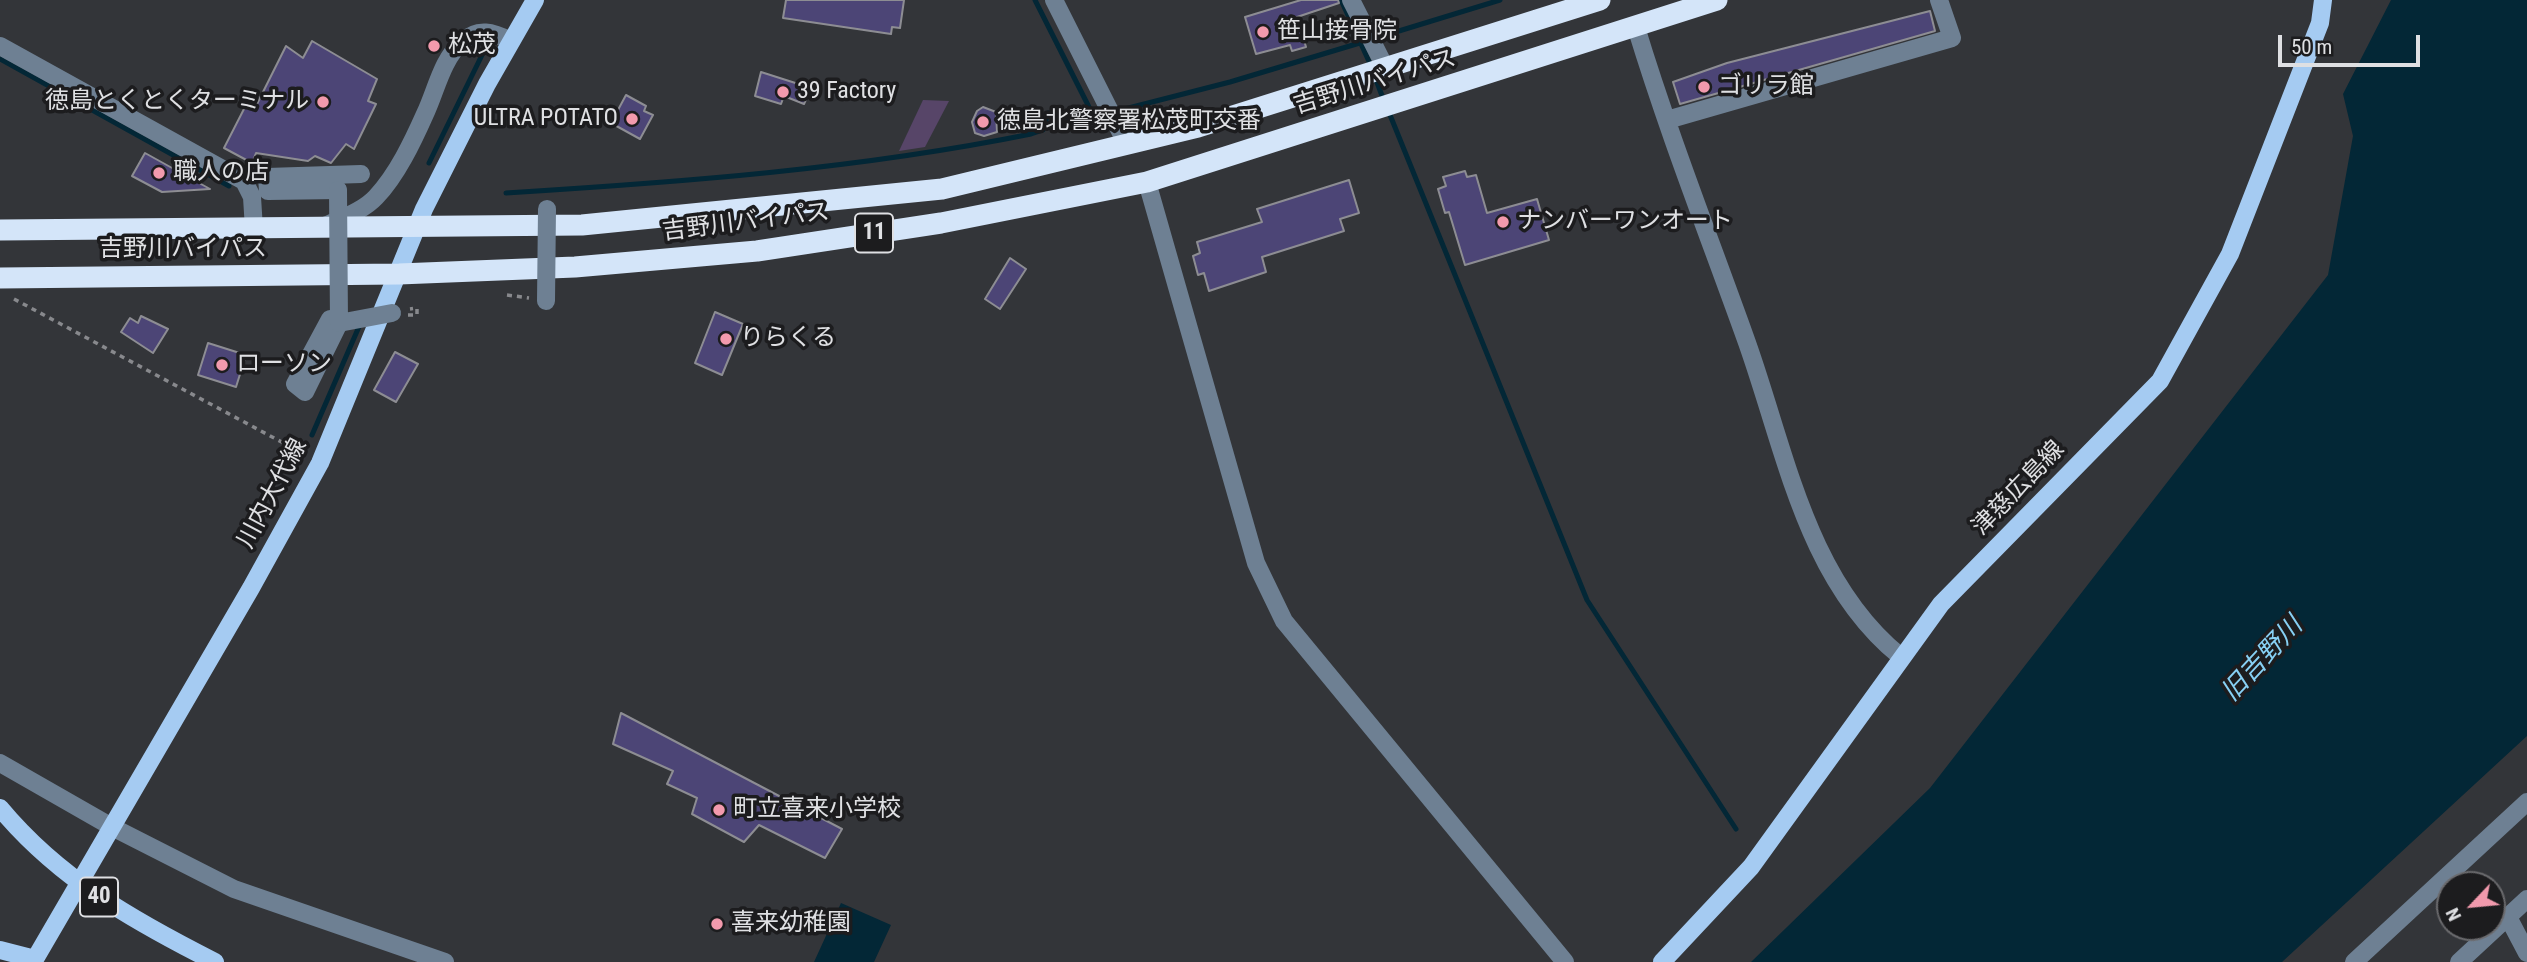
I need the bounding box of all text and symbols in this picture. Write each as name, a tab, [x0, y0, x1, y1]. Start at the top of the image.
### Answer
place label: 笹山接骨院	[1277, 18, 1397, 46]
scale bar	[2282, 21, 2424, 65]
marker: 笹山接骨院	[1255, 24, 1271, 40]
place label: 松茂	[448, 32, 496, 60]
text: 50 m	[2291, 35, 2332, 59]
marker: 松茂	[426, 38, 442, 54]
street label: 吉野川バイパス	[1290, 45, 1460, 121]
place label: ゴリラ館	[1718, 73, 1814, 101]
place label: 39 Factory	[797, 78, 896, 106]
marker: ゴリラ館	[1696, 79, 1712, 95]
marker: 39 Factory	[775, 84, 791, 100]
place label: 徳島とくとくターミナル	[45, 88, 309, 116]
marker: 徳島とくとくターミナル	[315, 94, 331, 110]
place label: ULTRA POTATO	[474, 105, 618, 133]
place label: 徳島北警察署松茂町交番	[997, 108, 1261, 136]
marker: ULTRA POTATO	[624, 111, 640, 127]
marker: 徳島北警察署松茂町交番	[975, 114, 991, 130]
place label: 職人の店	[173, 159, 269, 187]
marker: 職人の店	[151, 165, 167, 181]
street label: 吉野川バイパス	[661, 198, 831, 248]
place label: ナンバーワンオート	[1517, 208, 1733, 236]
road number: 11	[855, 214, 893, 252]
marker: ナンバーワンオート	[1495, 214, 1511, 230]
street label: 吉野川バイパス	[99, 236, 267, 264]
place label: りらくる	[740, 325, 836, 353]
marker: りらくる	[718, 331, 734, 347]
place label: ローソン	[236, 351, 332, 379]
marker: ローソン	[214, 357, 230, 373]
street label: 川内大代線	[232, 434, 314, 554]
street label: 津慈広島線	[1967, 436, 2071, 542]
water label: 旧吉野川	[2216, 611, 2310, 709]
place label: 町立喜来小学校	[733, 796, 901, 824]
marker: 町立喜来小学校	[711, 802, 727, 818]
north arrow	[2436, 871, 2506, 941]
road number: 40	[80, 877, 118, 916]
text: N	[2441, 904, 2466, 925]
place label: 喜来幼稚園	[731, 910, 851, 938]
marker: 喜来幼稚園	[709, 916, 725, 932]

